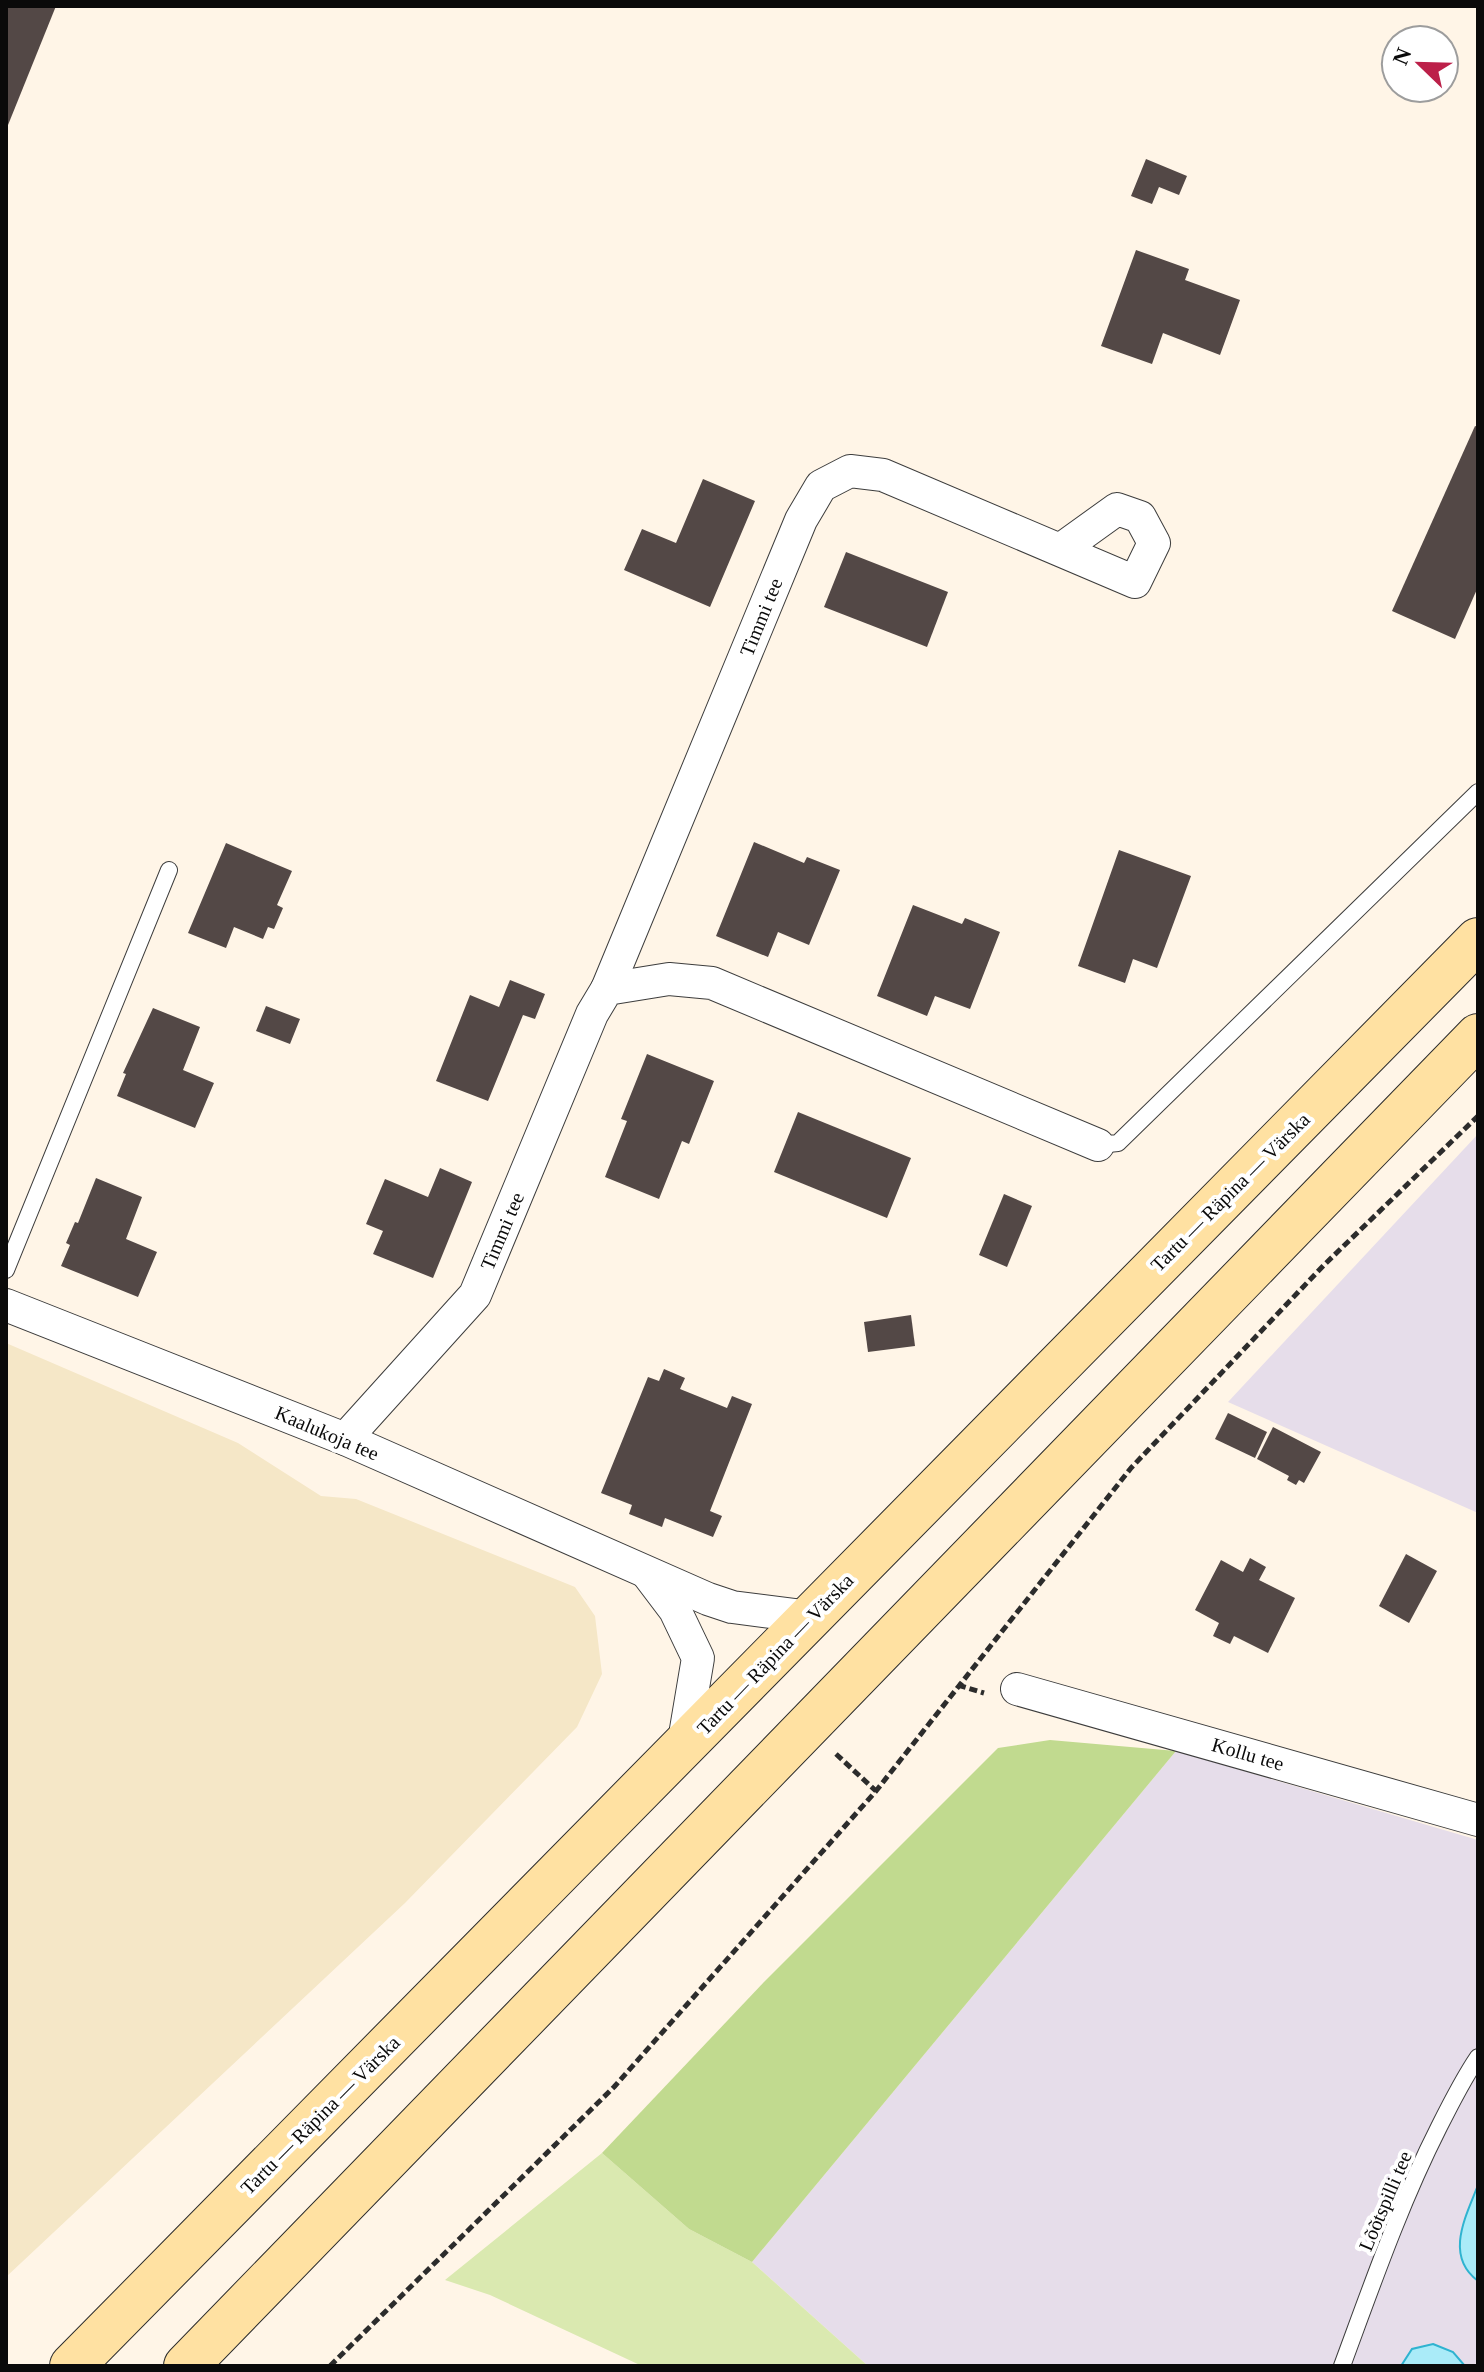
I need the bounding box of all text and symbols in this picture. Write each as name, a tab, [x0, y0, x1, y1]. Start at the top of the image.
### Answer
north arrow	[1380, 24, 1460, 104]
text: N	[1387, 44, 1417, 69]
street label: Timmi tee	[735, 575, 787, 659]
street label: Tartu — Räpina — Värska	[1146, 1108, 1315, 1276]
street label: Timmi tee	[476, 1189, 528, 1273]
street label: Kaalukoja tee	[271, 1401, 382, 1466]
street label: Tartu — Räpina — Värska	[692, 1569, 858, 1740]
street label: Kollu tee	[1209, 1733, 1287, 1775]
street label: Tartu — Räpina — Värska	[236, 2031, 405, 2199]
street label: Lõõtspilli tee	[1354, 2148, 1417, 2255]

